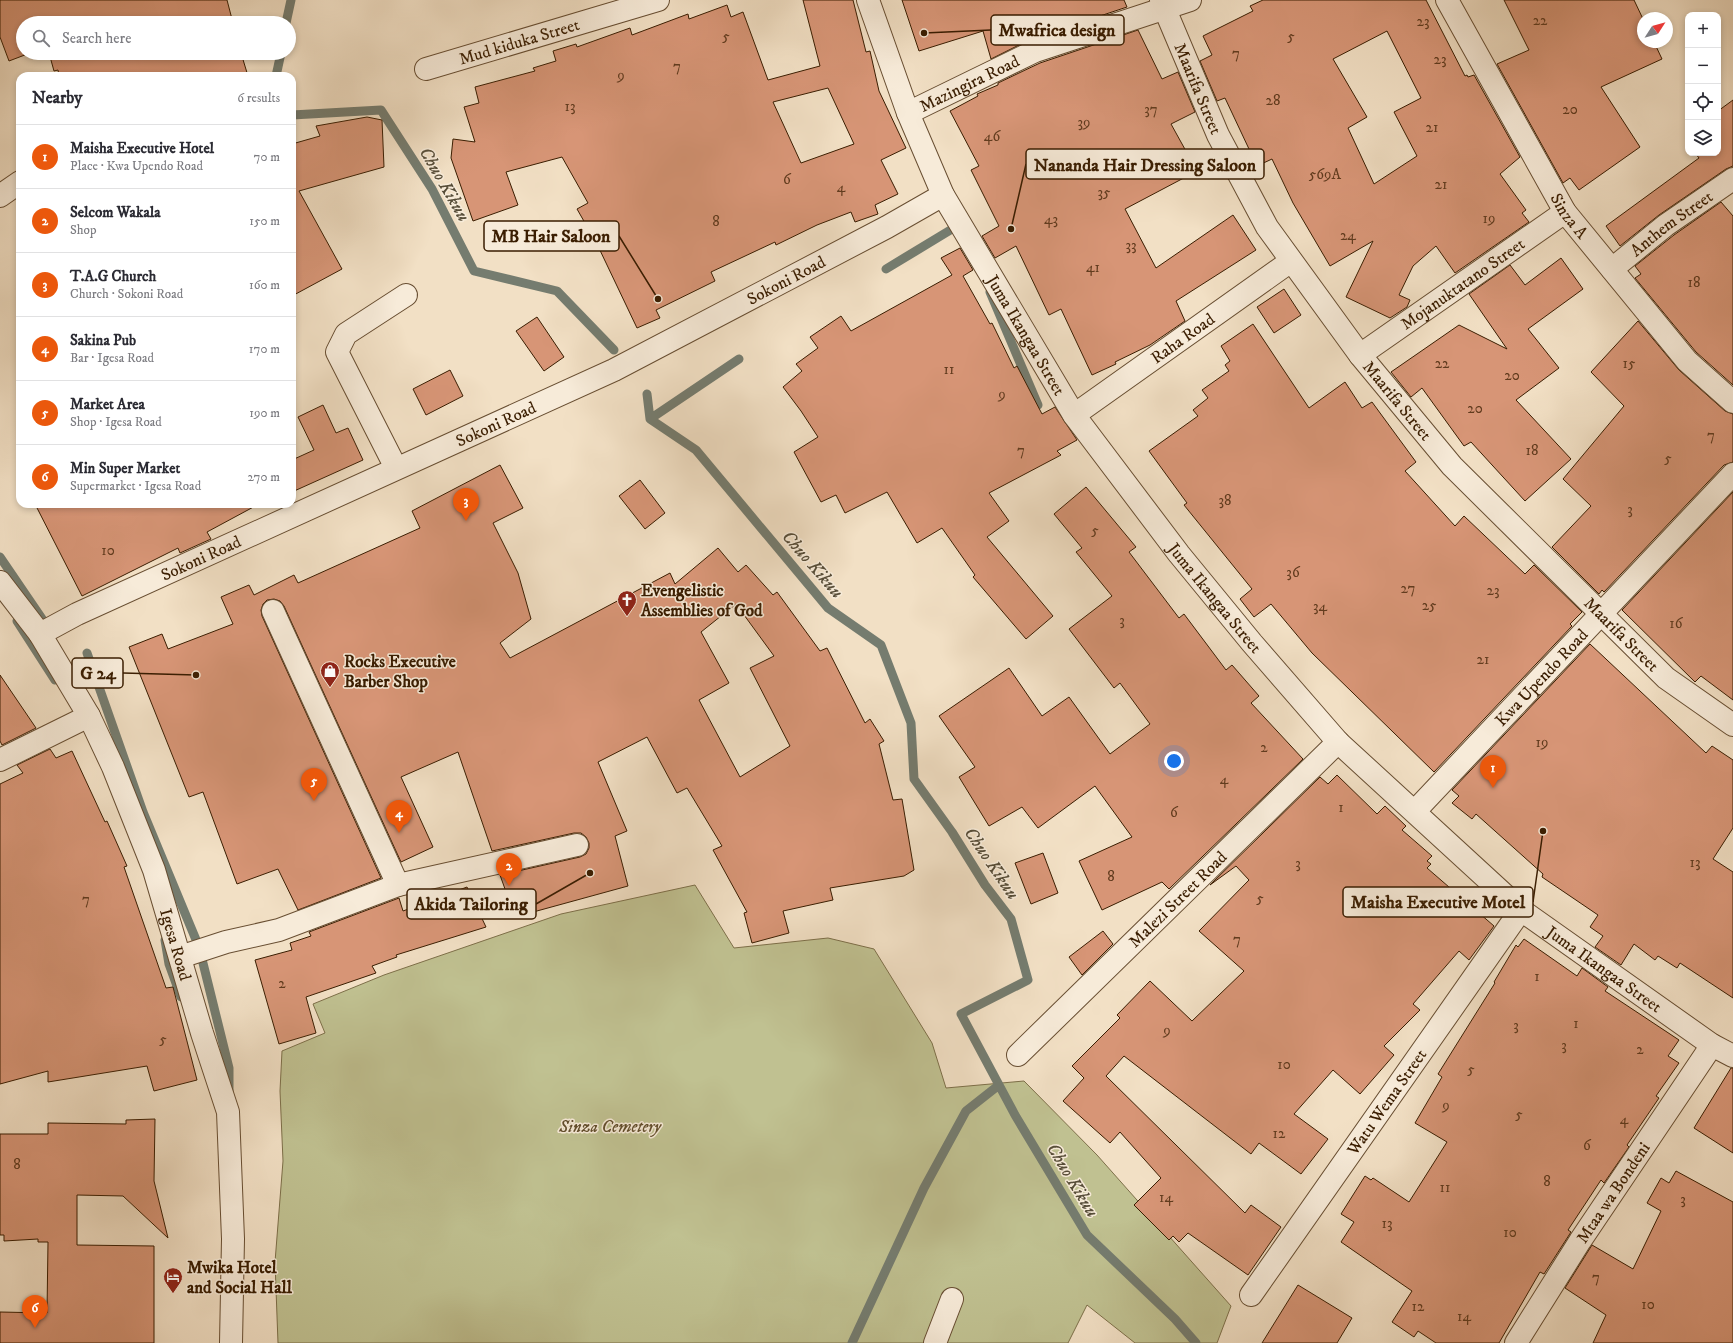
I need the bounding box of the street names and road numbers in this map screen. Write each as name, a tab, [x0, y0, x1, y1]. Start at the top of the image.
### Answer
street label: Mud kiduka Street	[456, 14, 583, 71]
street label: Maarifa Street	[1168, 40, 1227, 138]
street label: Mazingira Road	[916, 50, 1024, 118]
street label: Anthem Street	[1626, 186, 1718, 262]
street label: Sinza A	[1545, 189, 1592, 244]
street label: Mojanuktatano Street	[1397, 233, 1530, 335]
street label: Sokoni Road	[743, 251, 830, 310]
street label: Juma Ikangaa Street	[980, 270, 1070, 400]
street label: Raha Road	[1147, 308, 1220, 369]
street label: Maarifa Street	[1357, 357, 1437, 446]
street label: Sokoni Road	[453, 397, 540, 452]
street label: Sokoni Road	[158, 531, 245, 586]
street label: Juma Ikangaa Street	[1161, 537, 1266, 659]
street label: Maarifa Street	[1579, 593, 1664, 677]
street label: Kwa Upendo Road	[1491, 624, 1594, 731]
street label: Malezi Street Road	[1124, 846, 1232, 953]
street label: Igesa Road	[154, 906, 196, 984]
street label: Juma Ikangaa Street	[1540, 920, 1666, 1018]
street label: Watu Wema Street	[1342, 1044, 1432, 1161]
street label: Mtaa wa Bondeni	[1572, 1138, 1655, 1248]

